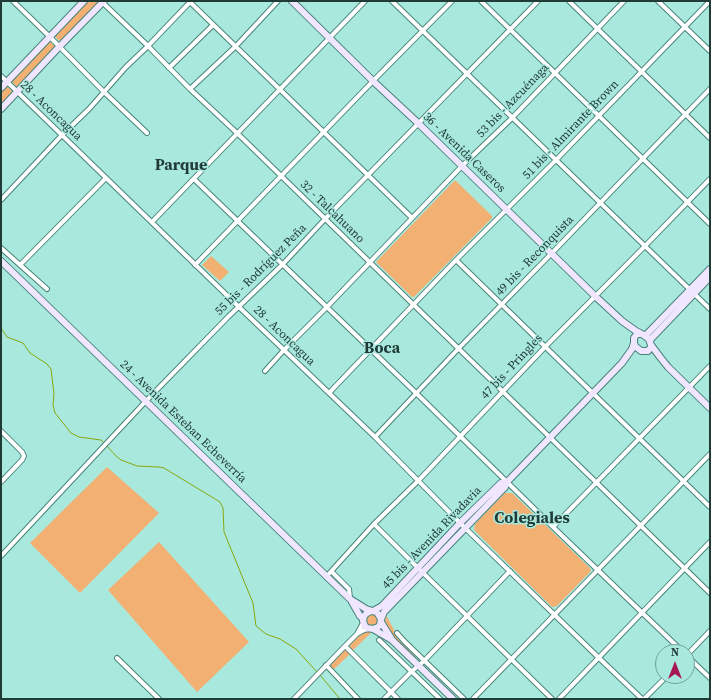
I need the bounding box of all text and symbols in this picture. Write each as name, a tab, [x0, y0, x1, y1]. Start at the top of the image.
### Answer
street label: 53 bis - Azcuénaga	[474, 61, 552, 141]
street label: 51 bis - Almirante Brown	[520, 77, 622, 183]
street label: 28 - Aconcagua	[17, 78, 85, 144]
street label: 36 - Avenida Caseros	[420, 110, 508, 196]
district label: Parque	[155, 156, 207, 176]
street label: 32 - Talcahuano	[297, 178, 367, 246]
street label: 49 bis - Reconquista	[493, 213, 577, 299]
street label: 55 bis - Rodríguez Peña	[212, 221, 310, 319]
street label: 28 - Aconcagua	[250, 303, 318, 369]
street label: 47 bis - Pringles	[478, 331, 546, 403]
district label: Boca	[364, 339, 400, 359]
street label: 24 - Avenida Esteban Echeverría	[117, 358, 249, 486]
street label: 45 bis - Avenida Rivadavia	[379, 484, 485, 592]
district label: Colegiales	[494, 509, 570, 529]
north arrow	[655, 644, 695, 684]
text: N	[671, 645, 679, 660]

